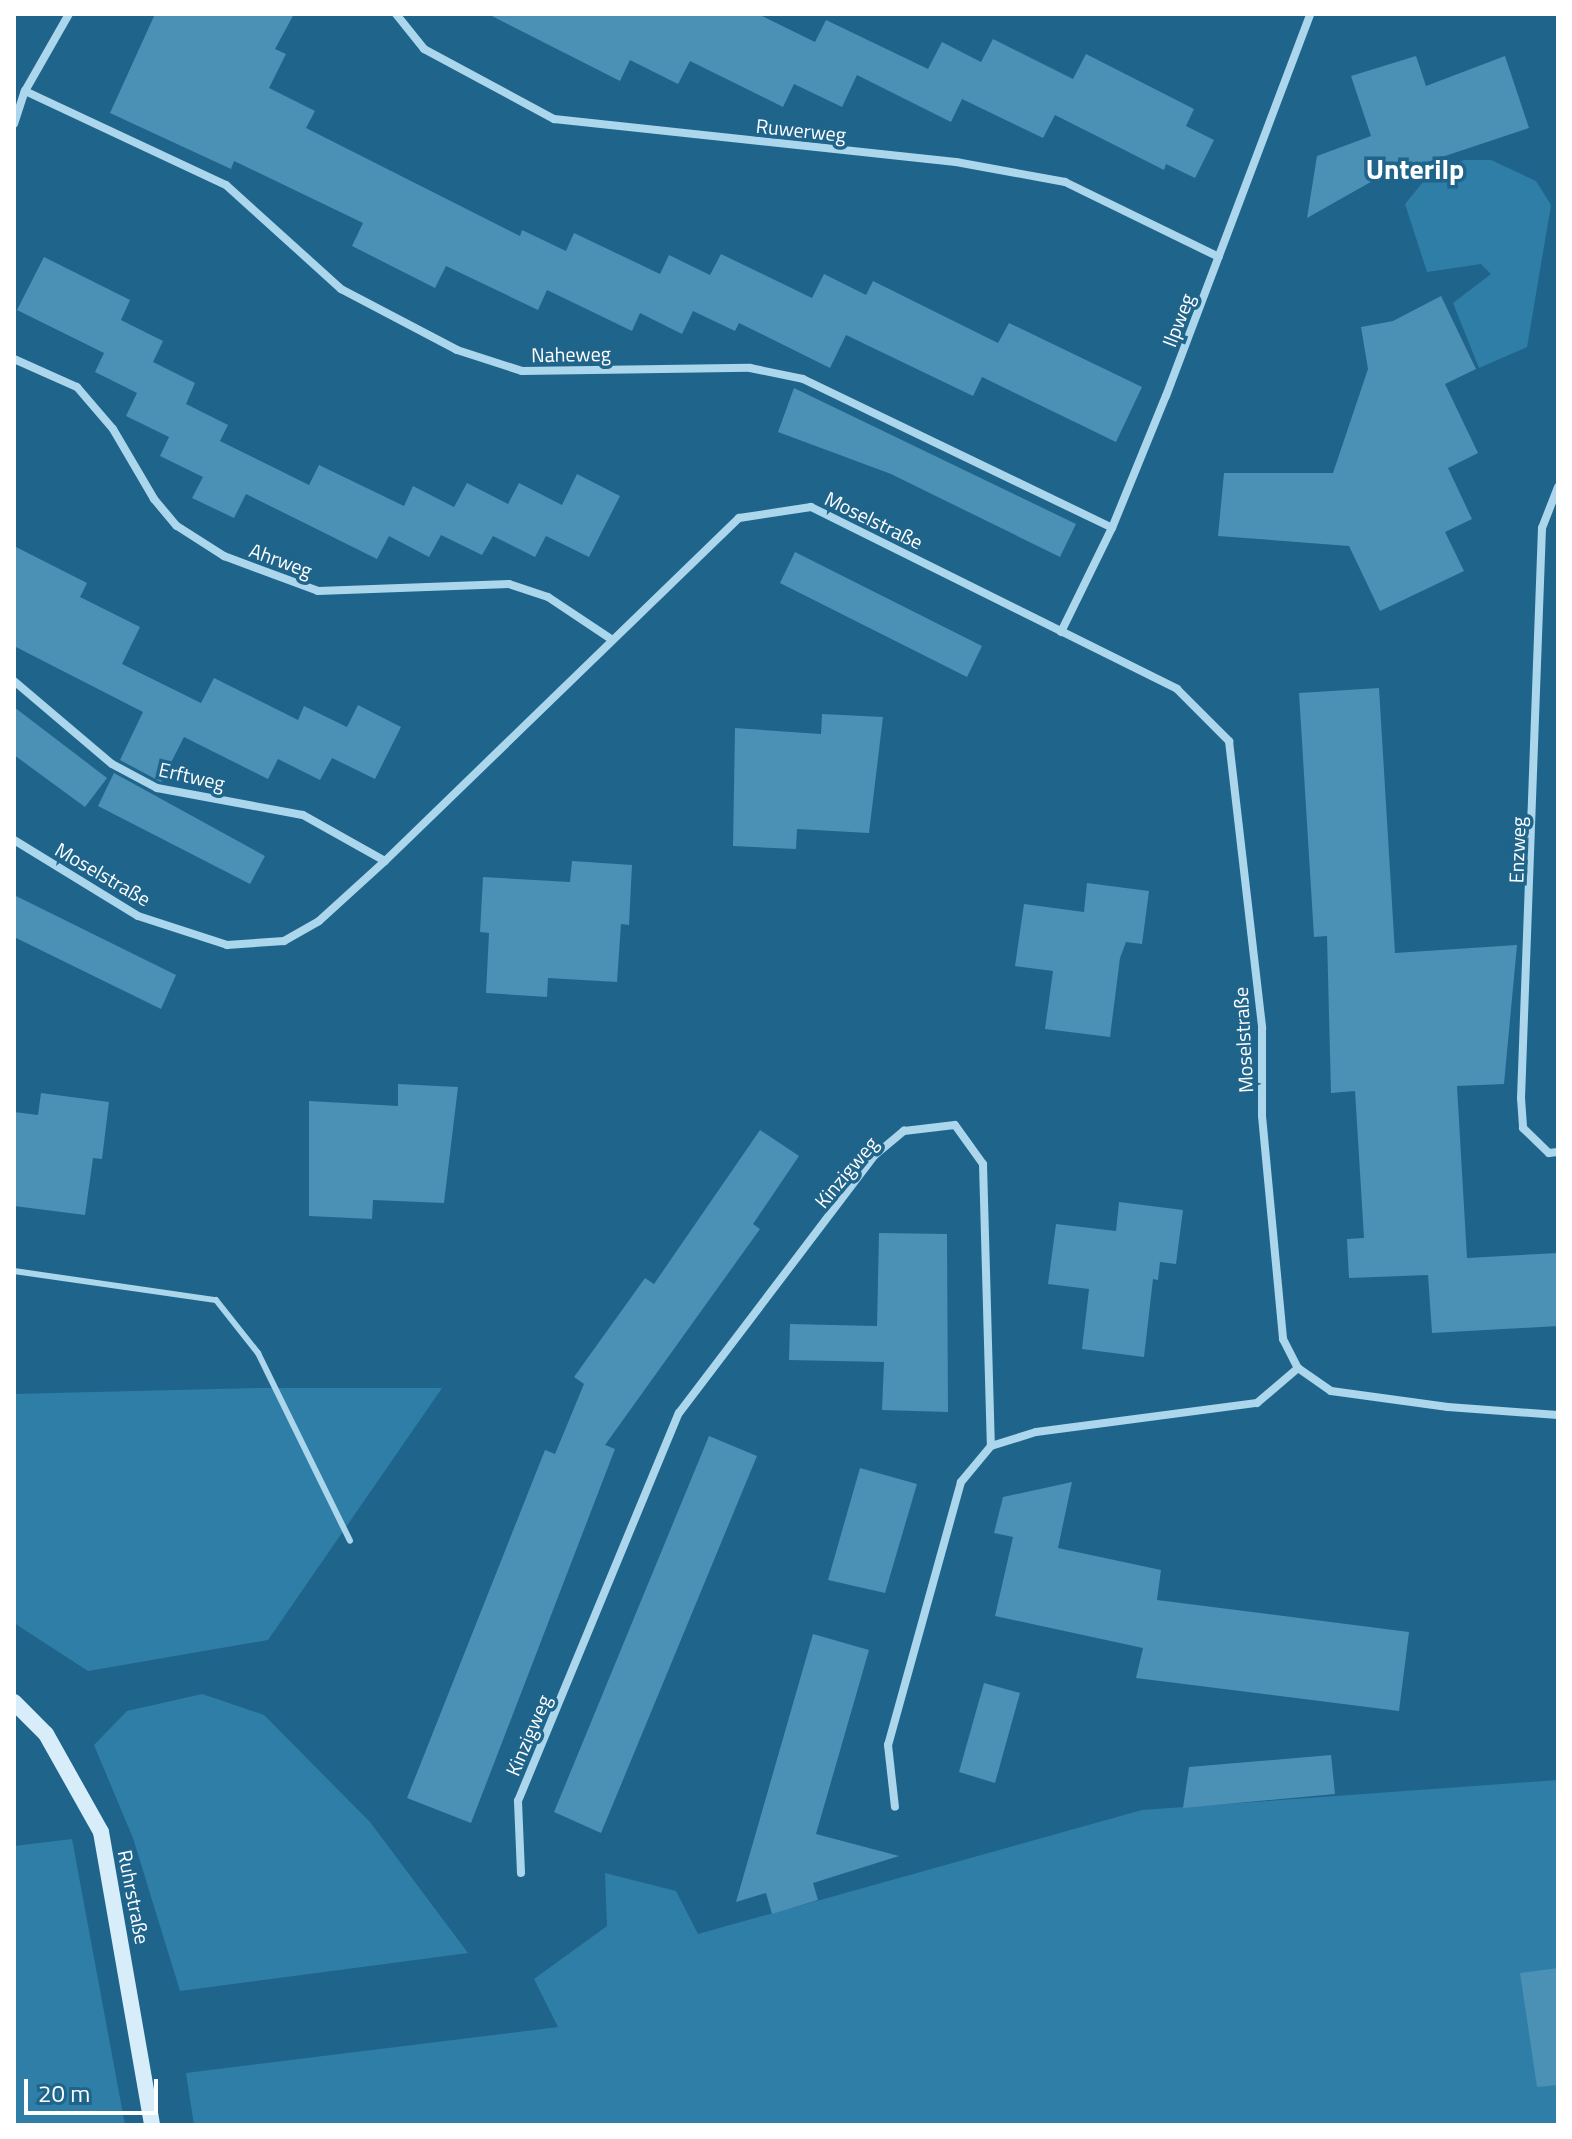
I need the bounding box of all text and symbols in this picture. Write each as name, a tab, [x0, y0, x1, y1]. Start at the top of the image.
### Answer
street label: Ruwerweg	[755, 113, 847, 147]
district label: Unterilp	[1366, 152, 1464, 186]
street label: Ilpweg	[1157, 290, 1199, 350]
street label: Naheweg	[531, 341, 611, 367]
street label: Moselstraße	[821, 486, 927, 554]
street label: Ahrweg	[246, 538, 316, 582]
street label: Erftweg	[157, 757, 227, 795]
street label: Enzweg	[1504, 816, 1530, 884]
street label: Moselstraße	[51, 837, 155, 911]
street label: Moselstraße	[1228, 986, 1258, 1094]
street label: Kinzigweg	[809, 1131, 883, 1213]
street label: Kinzigweg	[500, 1691, 556, 1779]
street label: Ruhrstraße	[113, 1848, 155, 1946]
scale bar	[28, 2063, 162, 2113]
text: 20 m	[38, 2075, 90, 2111]

